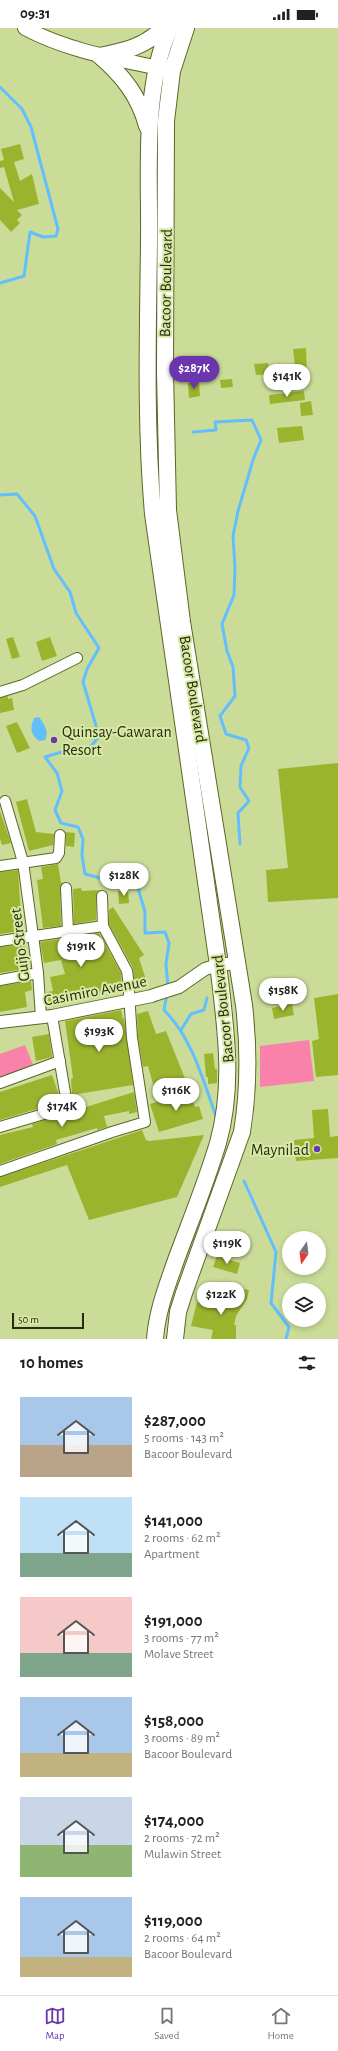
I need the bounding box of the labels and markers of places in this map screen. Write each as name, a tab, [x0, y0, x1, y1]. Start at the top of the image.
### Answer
pin: $287K	[166, 356, 222, 390]
pin: $141K	[259, 364, 315, 398]
place label: Quinsay-Gawaran Resort	[62, 724, 172, 758]
marker: Quinsay-Gawaran Resort	[49, 735, 59, 745]
pin: $128K	[96, 863, 152, 897]
pin: $191K	[53, 934, 109, 968]
pin: $158K	[255, 978, 311, 1012]
pin: $193K	[71, 1019, 127, 1053]
pin: $116K	[148, 1078, 204, 1112]
pin: $174K	[34, 1094, 90, 1128]
place label: Maynilad	[251, 1142, 309, 1159]
marker: Maynilad	[312, 1144, 322, 1154]
pin: $119K	[199, 1231, 255, 1265]
pin: $122K	[193, 1282, 249, 1316]

